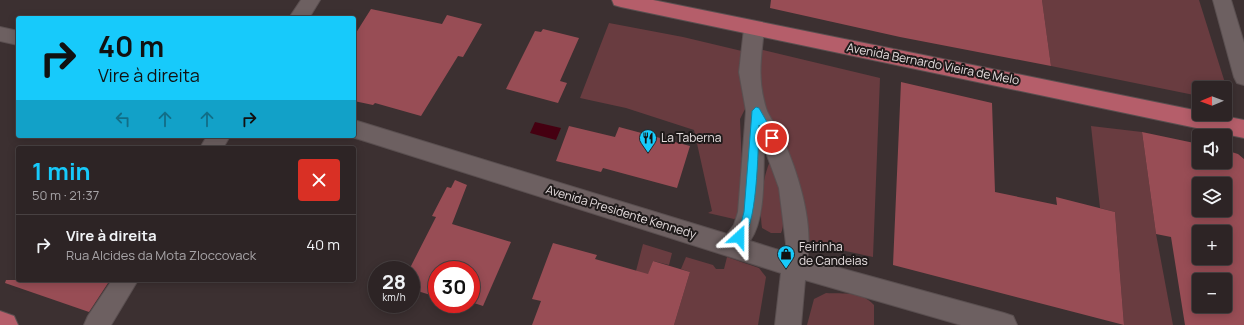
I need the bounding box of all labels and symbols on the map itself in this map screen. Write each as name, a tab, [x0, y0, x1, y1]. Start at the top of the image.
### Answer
street label: Avenida Bernardo Vieira de Melo	[845, 38, 1021, 89]
north arrow	[1192, 81, 1232, 121]
pin	[755, 121, 789, 155]
restaurant icon: La Taberna	[638, 128, 658, 153]
place label: La Taberna	[661, 129, 721, 146]
street label: Avenida Presidente Kennedy	[544, 180, 699, 243]
position arrow	[718, 216, 760, 258]
place label: Feirinha de Candeias	[799, 238, 868, 269]
shop icon: Feirinha de Candeias	[776, 244, 796, 269]
speed limit sign: 30	[428, 261, 480, 313]

